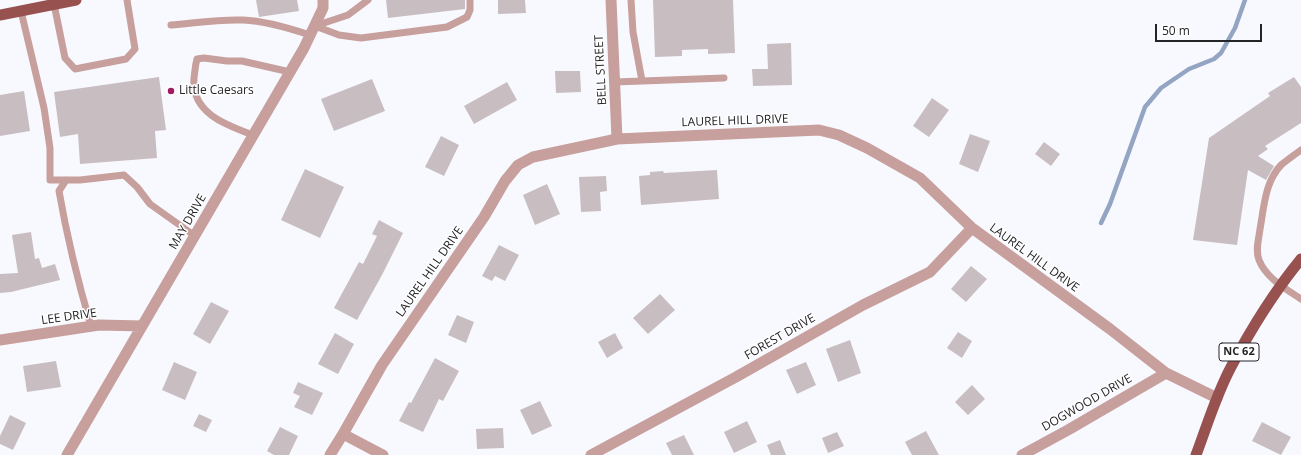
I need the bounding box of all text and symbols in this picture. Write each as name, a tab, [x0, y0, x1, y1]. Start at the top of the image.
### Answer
scale bar	[1157, 16, 1264, 42]
text: 50 m	[1162, 22, 1190, 39]
street label: BELL STREET	[592, 34, 610, 106]
place label: Little Caesars	[179, 84, 254, 98]
marker: Little Caesars	[166, 86, 176, 96]
street label: LAUREL HILL DRIVE	[681, 112, 789, 130]
street label: MAY DRIVE	[166, 192, 210, 252]
street label: LAUREL HILL DRIVE	[986, 221, 1082, 295]
street label: LAUREL HILL DRIVE	[393, 224, 467, 320]
street label: LEE DRIVE	[40, 306, 98, 328]
street label: FOREST DRIVE	[742, 311, 818, 363]
road number: NC 62	[1219, 343, 1259, 361]
street label: DOGWOOD DRIVE	[1039, 371, 1135, 435]

